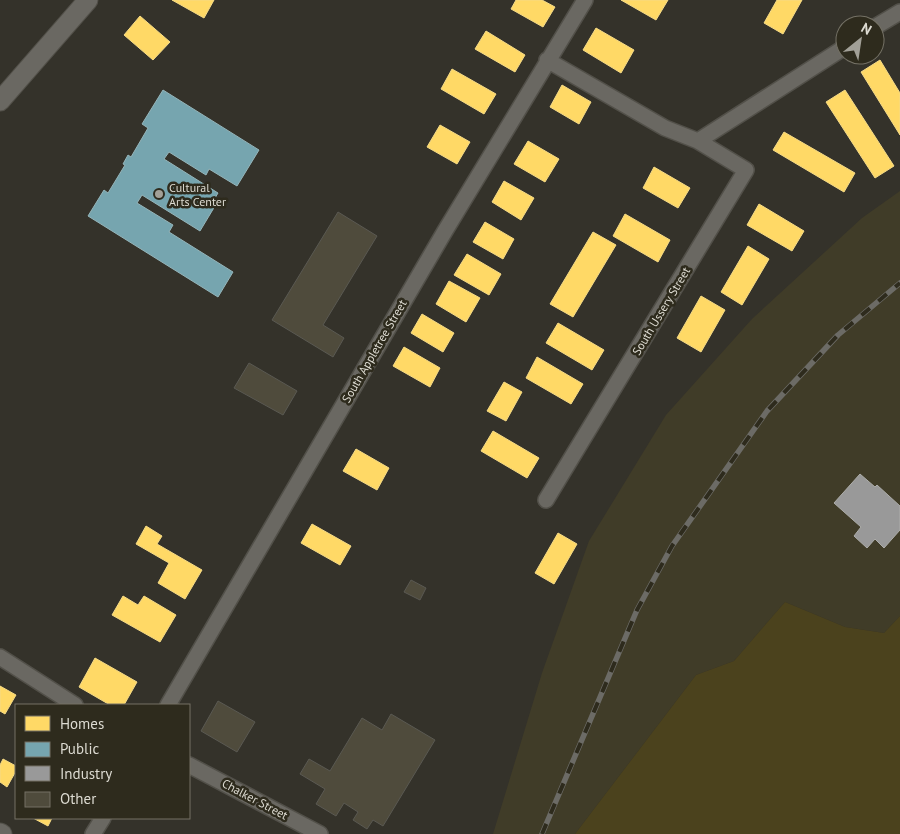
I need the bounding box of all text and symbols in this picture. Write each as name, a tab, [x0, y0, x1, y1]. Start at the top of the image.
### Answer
north arrow	[835, 15, 885, 65]
text: N	[858, 19, 875, 39]
place label: Cultural Arts Center	[169, 180, 226, 209]
marker: Cultural Arts Center	[153, 188, 165, 200]
street label: South Ussery Street	[629, 264, 693, 358]
street label: South Appletree Street	[338, 297, 410, 405]
legend	[15, 704, 190, 819]
text: Homes	[60, 714, 104, 733]
text: Public	[60, 739, 99, 758]
text: Industry	[60, 764, 112, 783]
street label: Chalker Street	[219, 775, 291, 823]
text: Other	[60, 789, 96, 808]

